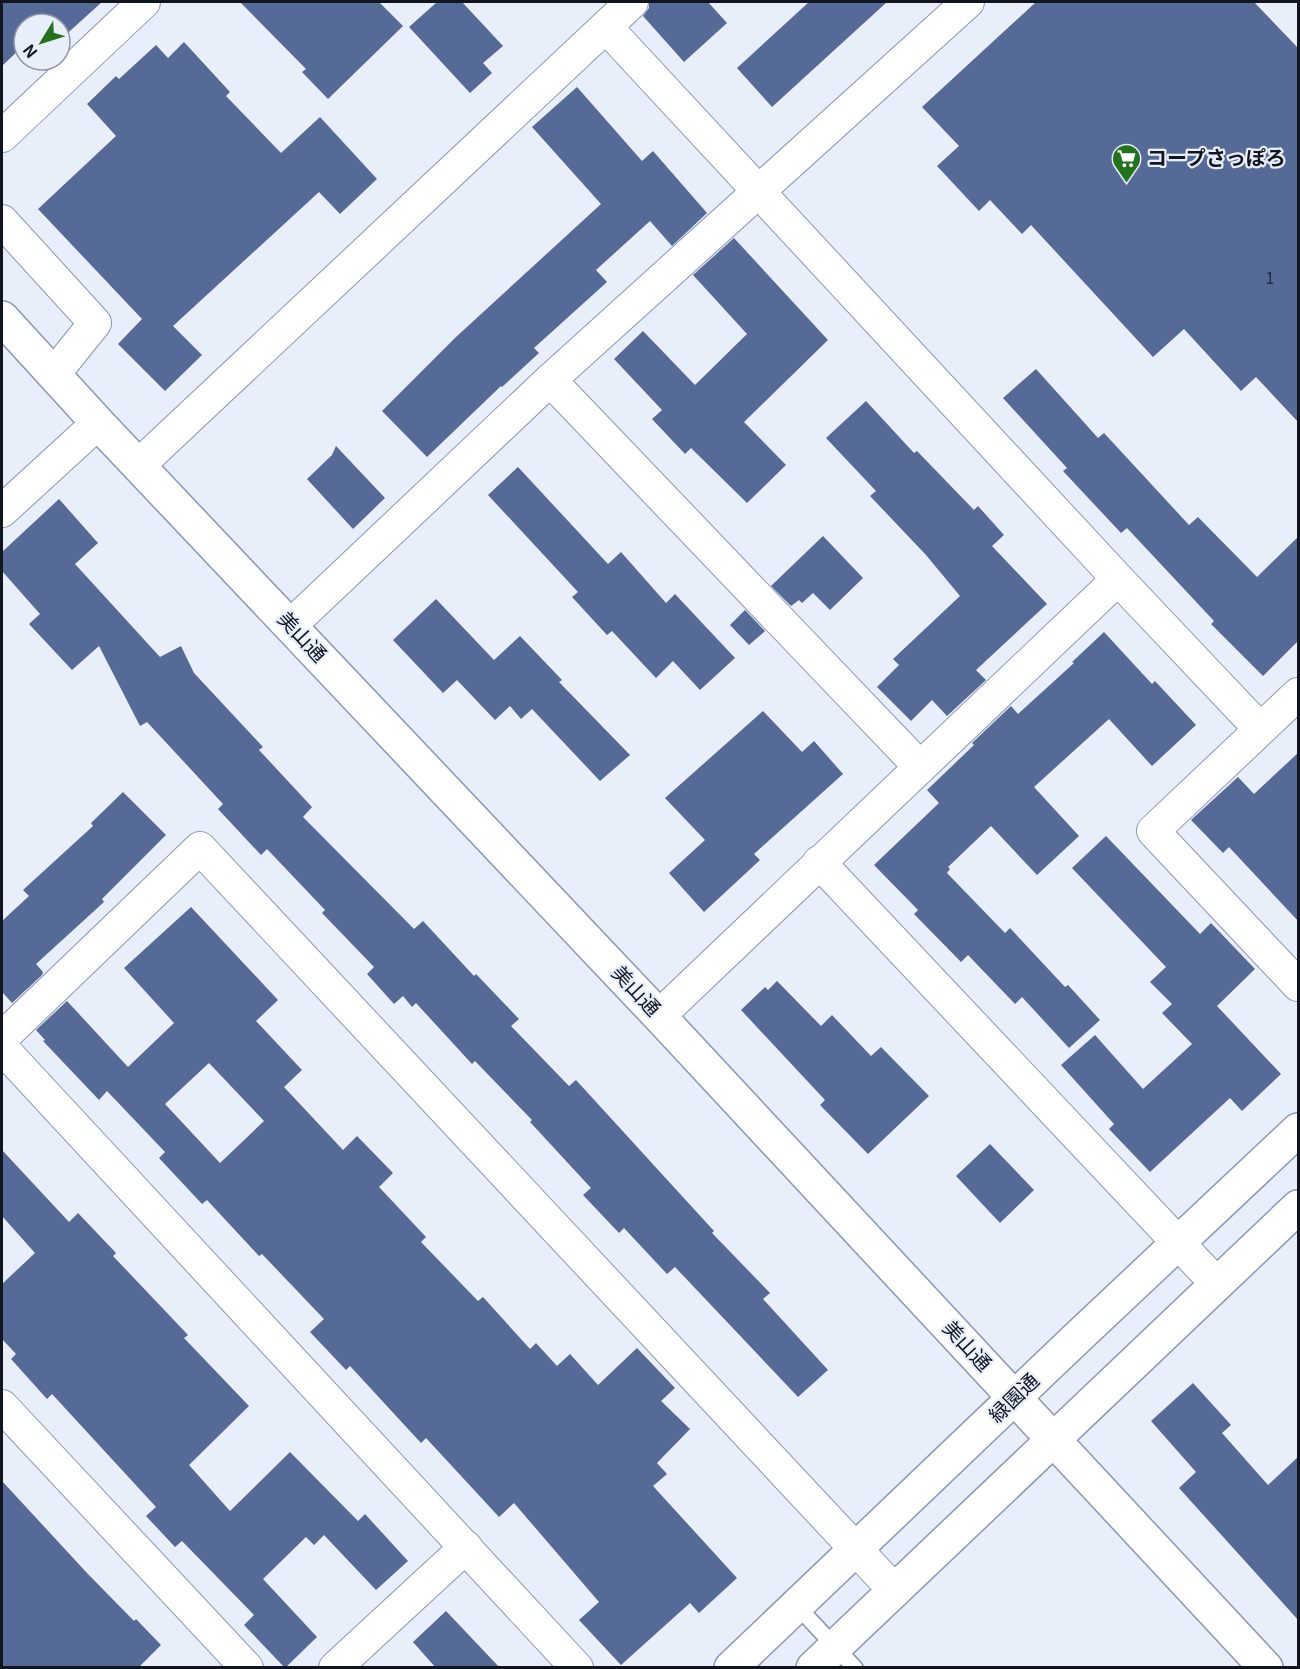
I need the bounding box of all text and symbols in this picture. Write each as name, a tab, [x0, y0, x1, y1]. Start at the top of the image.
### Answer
north arrow	[12, 12, 72, 72]
text: N	[16, 40, 43, 64]
supermarket icon: コープさっぽろ	[1110, 142, 1142, 184]
place label: コープさっぽろ	[1147, 142, 1286, 171]
house number: 1	[1266, 265, 1274, 289]
street label: 美山通	[272, 604, 334, 668]
street label: 美山通	[606, 958, 668, 1022]
street label: 美山通	[937, 1313, 999, 1377]
street label: 緑園通	[981, 1366, 1045, 1428]

